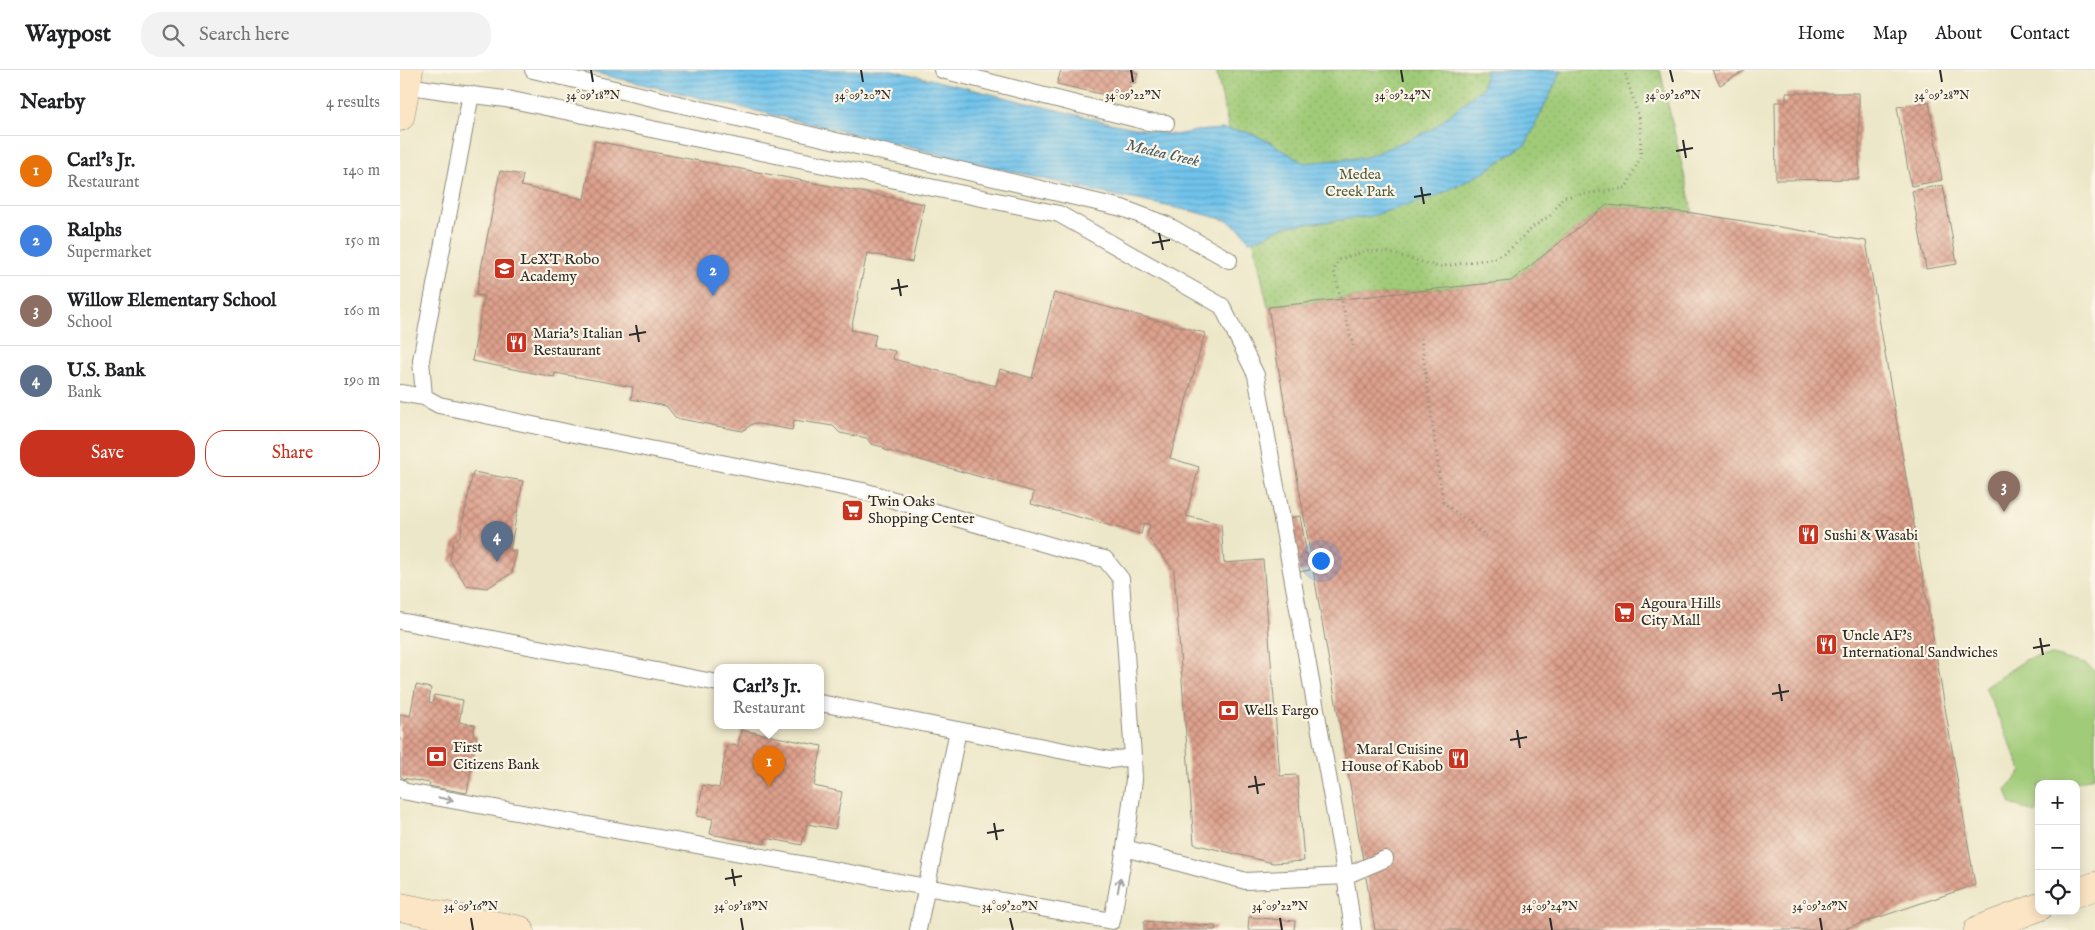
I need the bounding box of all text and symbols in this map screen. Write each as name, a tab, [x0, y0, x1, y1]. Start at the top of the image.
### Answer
search box	[141, 12, 491, 57]
text: Waypost	[25, 19, 111, 50]
icon: search	[159, 21, 187, 49]
text: Search here	[199, 23, 290, 47]
text: Home	[1798, 23, 1845, 46]
text: Map	[1873, 23, 1907, 46]
text: About	[1935, 23, 1982, 46]
text: Contact	[2010, 23, 2070, 46]
text: 34°09'18"N	[566, 88, 621, 103]
text: 34°09'20"N	[835, 88, 892, 103]
text: 34°09'22"N	[1105, 88, 1162, 103]
text: 34°09'24"N	[1375, 88, 1432, 103]
text: 34°09'26"N	[1645, 88, 1701, 103]
text: 34°09'28"N	[1914, 88, 1970, 103]
text: Nearby	[20, 89, 85, 116]
text: 4 results	[326, 93, 380, 113]
water label: Medea Creek	[1124, 136, 1202, 172]
text: Carl's Jr.	[67, 149, 135, 173]
text: 1	[33, 161, 39, 181]
text: 140 m	[342, 161, 380, 181]
park label: Medea Creek Park	[1325, 165, 1396, 201]
text: Restaurant	[67, 173, 140, 193]
text: Ralphs	[67, 219, 122, 243]
text: 2	[32, 231, 40, 251]
text: 150 m	[345, 231, 380, 251]
text: Supermarket	[67, 243, 152, 263]
place label: LeXT Robo Academy	[519, 250, 599, 286]
pin: 2	[697, 255, 729, 296]
school or university icon: LeXT Robo Academy	[492, 256, 516, 280]
text: Willow Elementary School	[67, 289, 276, 313]
text: 3	[33, 301, 39, 321]
text: 160 m	[344, 301, 380, 321]
text: School	[67, 313, 112, 333]
place label: Maria's Italian Restaurant	[533, 324, 623, 360]
restaurant icon: Maria's Italian Restaurant	[505, 330, 529, 354]
text: U.S. Bank	[67, 359, 145, 383]
text: 4	[32, 371, 40, 391]
text: 190 m	[343, 371, 380, 391]
text: Bank	[67, 383, 102, 403]
button: Save	[20, 430, 195, 477]
button: Share	[205, 430, 380, 477]
pin: 3	[1988, 471, 2020, 512]
place label: Twin Oaks Shopping Center	[868, 492, 975, 528]
supermarket icon: Twin Oaks Shopping Center	[840, 498, 864, 522]
pin: 4	[481, 521, 513, 562]
restaurant icon: Sushi & Wasabi	[1796, 523, 1820, 547]
place label: Sushi & Wasabi	[1824, 526, 1918, 545]
your location	[1308, 548, 1334, 574]
place label: Agoura Hills City Mall	[1640, 594, 1721, 630]
supermarket icon: Agoura Hills City Mall	[1613, 600, 1637, 624]
place label: Uncle AF's International Sandwiches	[1842, 626, 1998, 662]
restaurant icon: Uncle AF's International Sandwiches	[1814, 632, 1838, 656]
popup	[714, 664, 824, 729]
text: Carl's Jr.	[733, 675, 801, 699]
bank icon: Wells Fargo	[1216, 698, 1240, 722]
text: Restaurant	[733, 699, 805, 719]
place label: Wells Fargo	[1244, 701, 1319, 720]
place label: First Citizens Bank	[453, 738, 541, 774]
place label: Maral Cuisine House of Kabob	[1341, 740, 1443, 776]
bank icon: First Citizens Bank	[425, 744, 449, 768]
pin: 1	[753, 746, 785, 787]
restaurant icon: Maral Cuisine House of Kabob	[1447, 746, 1471, 770]
map controls	[2035, 780, 2080, 915]
button: +	[2035, 780, 2080, 825]
one-way arrow	[438, 795, 454, 805]
button: −	[2035, 825, 2080, 870]
button: locate	[2035, 870, 2080, 915]
one-way arrow	[1114, 877, 1124, 893]
text: 34°09'16"N	[444, 899, 499, 914]
text: 34°09'18"N	[714, 899, 769, 914]
text: 34°09'20"N	[982, 899, 1039, 914]
text: 34°09'22"N	[1252, 899, 1309, 914]
text: 34°09'24"N	[1522, 899, 1579, 914]
text: 34°09'26"N	[1792, 899, 1848, 914]

